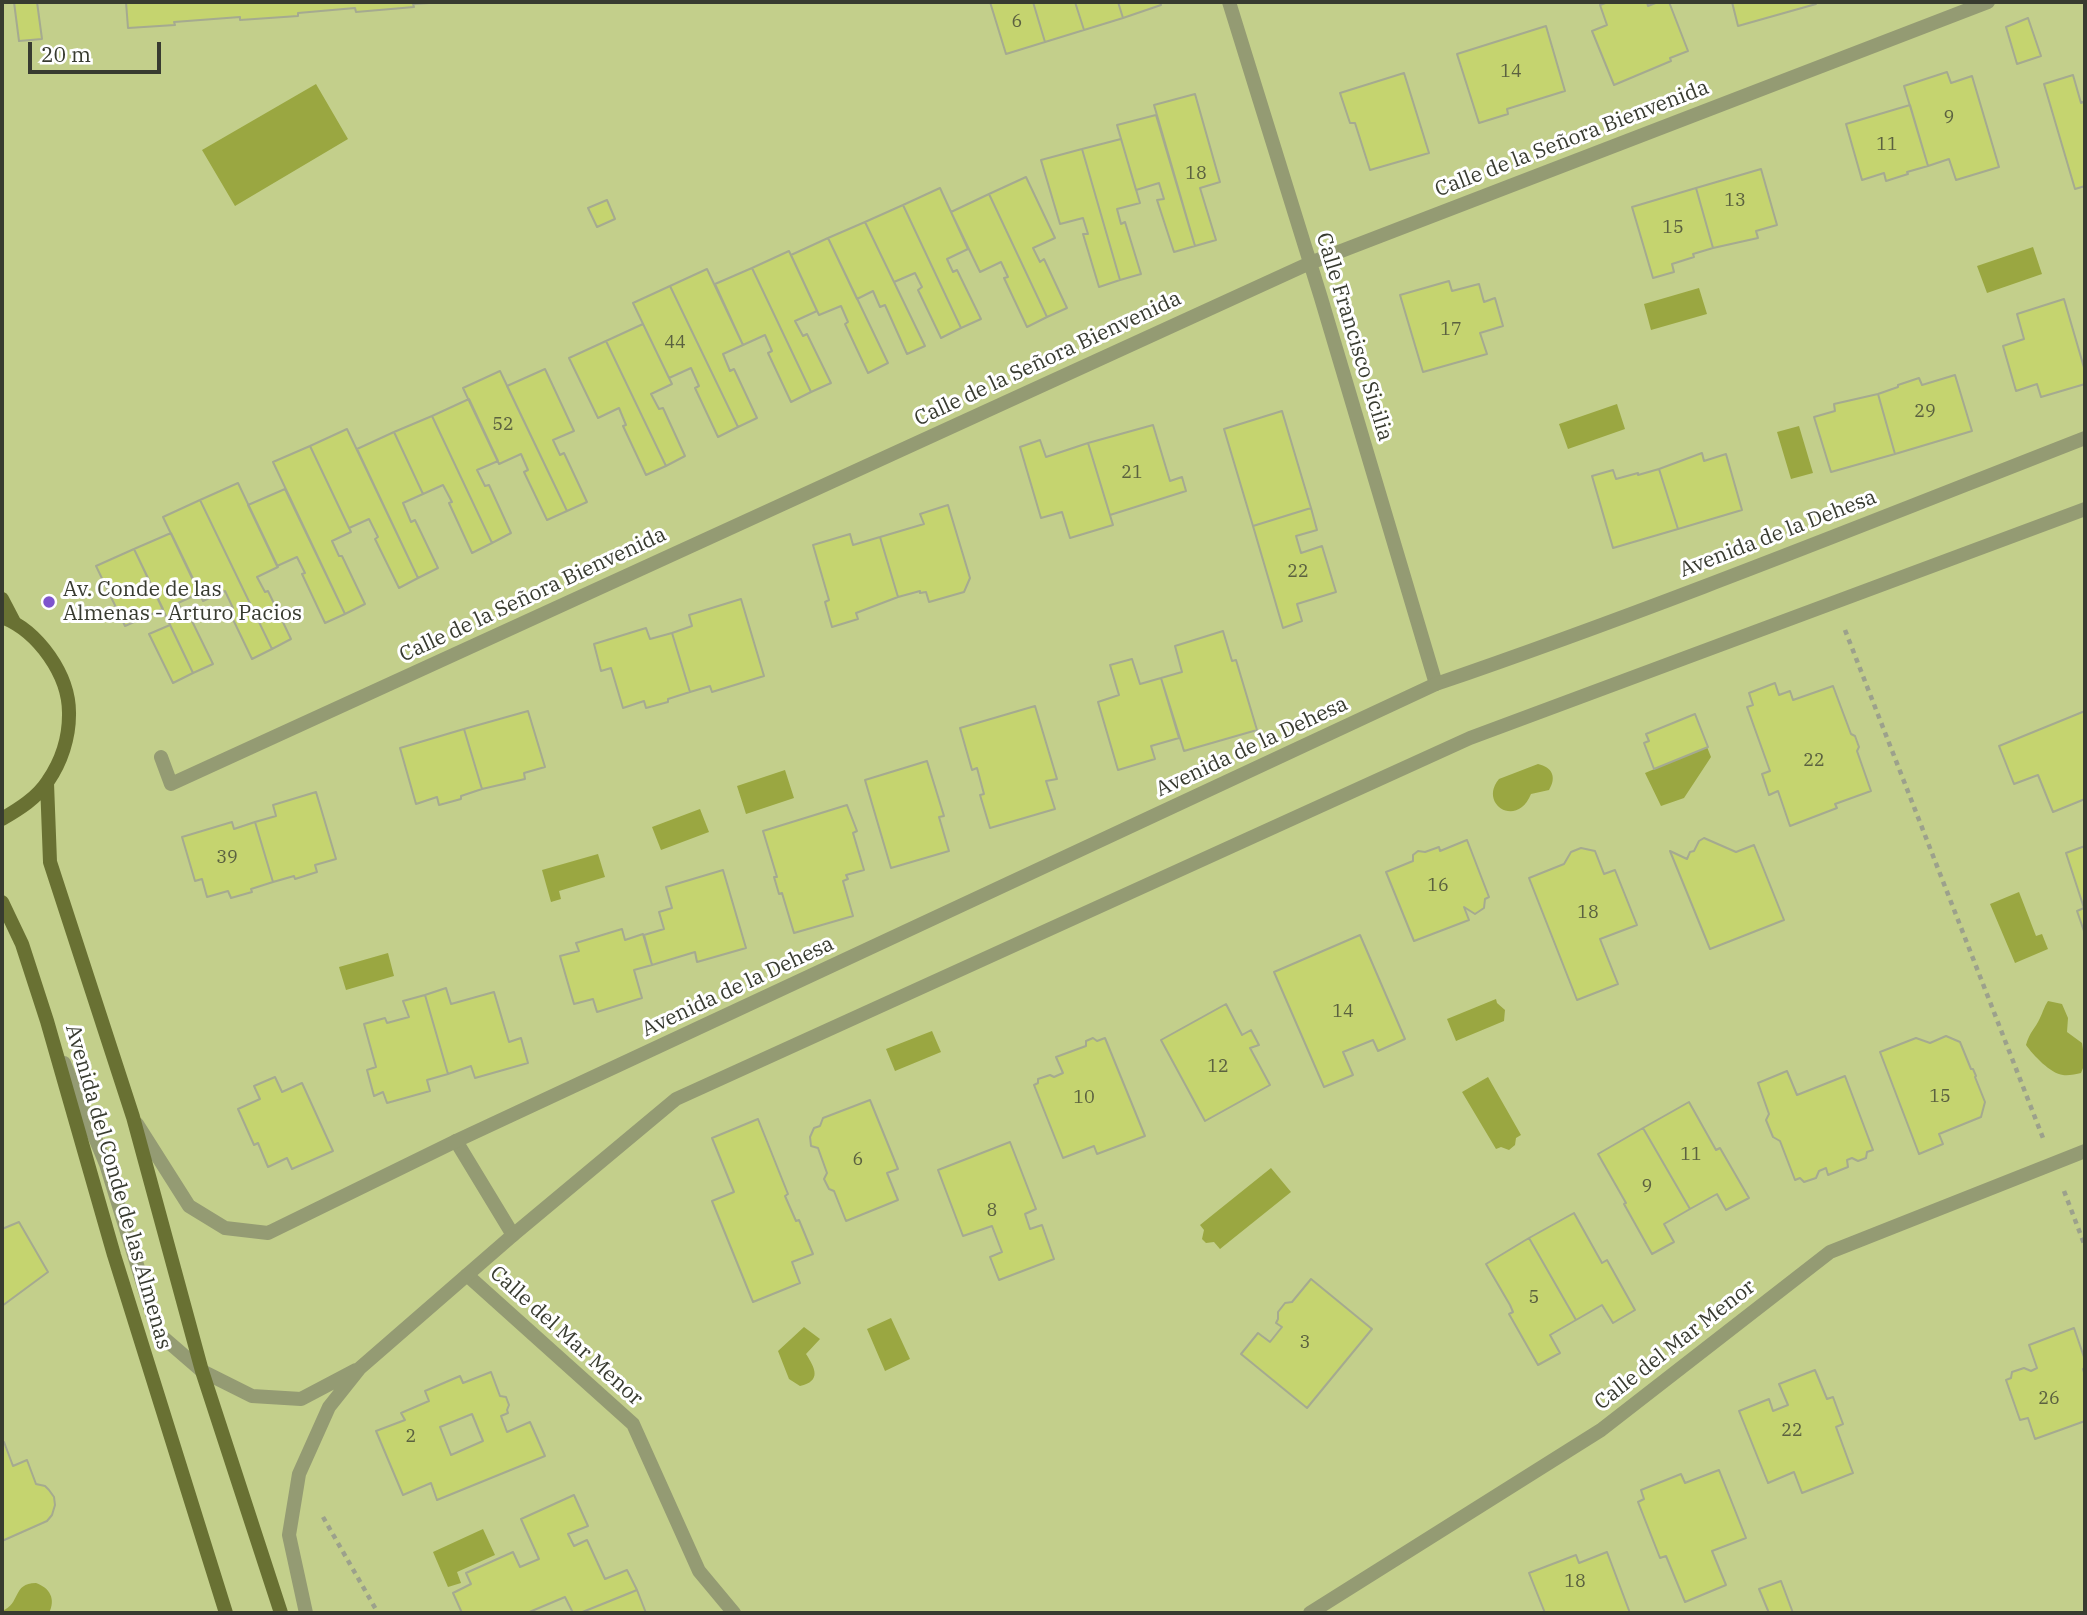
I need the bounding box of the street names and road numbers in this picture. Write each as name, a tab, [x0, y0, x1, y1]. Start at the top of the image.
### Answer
street label: Calle de la Señora Bienvenida	[1432, 75, 1712, 203]
street label: Calle Francisco Sicilia	[1310, 230, 1398, 444]
street label: Calle de la Señora Bienvenida	[911, 286, 1185, 432]
street label: Avenida de la Dehesa	[1676, 485, 1880, 583]
street label: Calle de la Señora Bienvenida	[396, 522, 670, 668]
street label: Avenida de la Dehesa	[1152, 691, 1352, 803]
street label: Avenida de la Dehesa	[638, 931, 838, 1043]
street label: Avenida del Conde de las Almenas	[59, 1022, 177, 1352]
street label: Calle del Mar Menor	[484, 1261, 648, 1411]
street label: Calle del Mar Menor	[1590, 1274, 1760, 1416]

